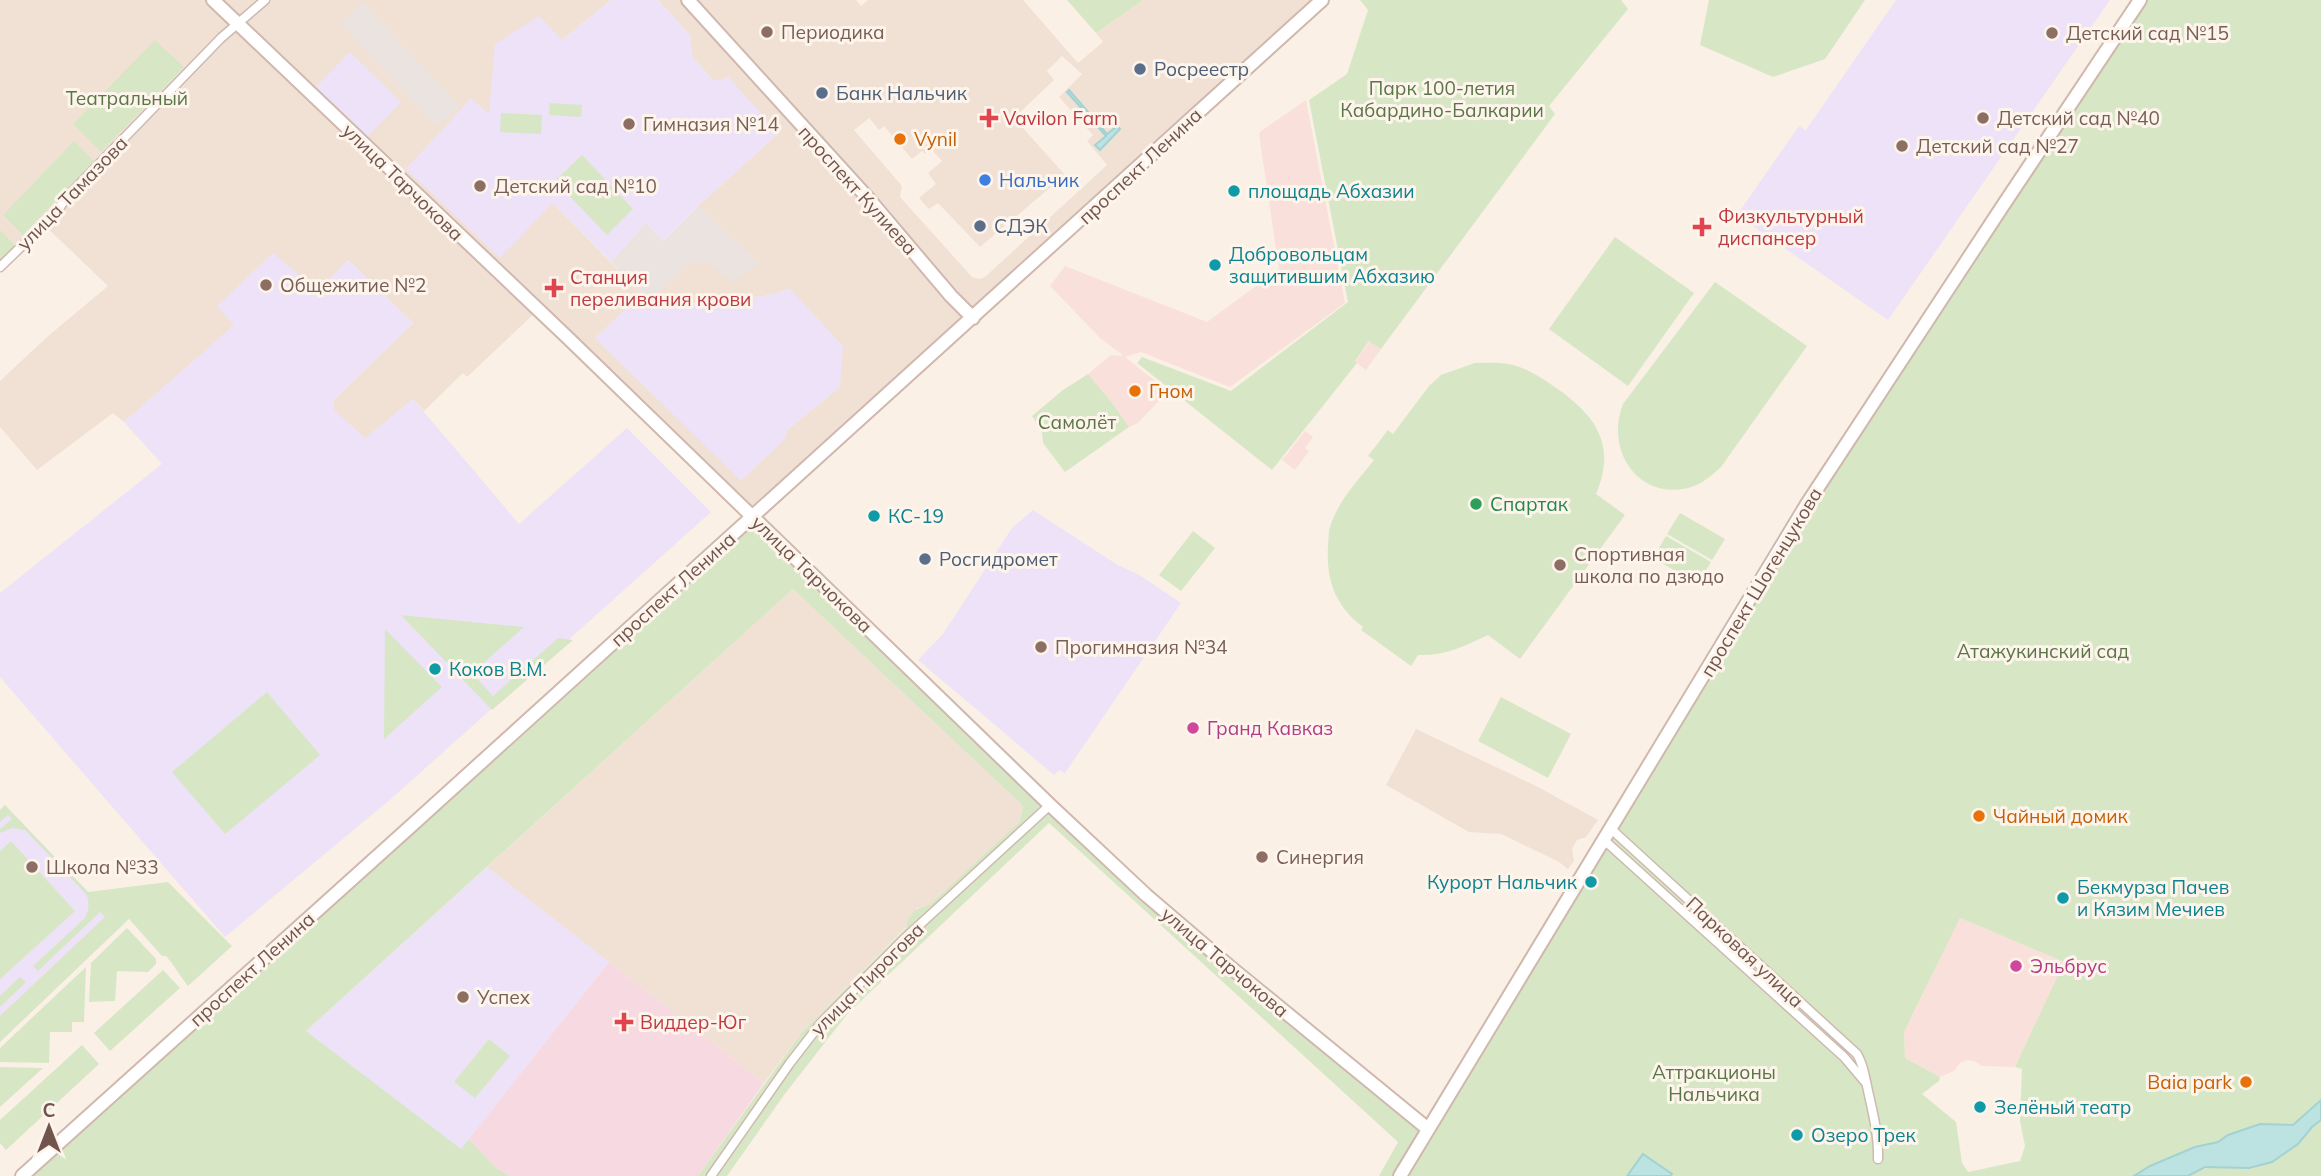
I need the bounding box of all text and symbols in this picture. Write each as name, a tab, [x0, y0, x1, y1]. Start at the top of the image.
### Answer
place label: Периодика	[781, 20, 885, 44]
place label: Детский сад №15	[2066, 21, 2229, 45]
marker: Периодика	[759, 24, 775, 40]
marker: Детский сад №15	[2044, 25, 2060, 41]
place label: Росреестр	[1154, 57, 1249, 81]
marker: Росреестр	[1132, 61, 1148, 77]
park label: Парк 100-летия Кабардино-Балкарии	[1340, 76, 1544, 122]
place label: Банк Нальчик	[836, 81, 968, 105]
marker: Банк Нальчик	[814, 85, 830, 101]
park label: Театральный	[66, 86, 188, 110]
street label: проспект Ленина	[1073, 103, 1207, 229]
place label: Vavilon Farm	[1003, 106, 1118, 130]
place label: Детский сад №40	[1997, 106, 2160, 130]
marker: Vavilon Farm	[981, 110, 997, 126]
marker: Детский сад №40	[1975, 110, 1991, 126]
place label: Гимназия №14	[643, 112, 779, 136]
marker: Гимназия №14	[621, 116, 637, 132]
street label: улица Тарчокова	[338, 118, 468, 246]
street label: проспект Кулиева	[794, 120, 922, 260]
place label: Vynil	[914, 127, 957, 151]
street label: улица Тамазова	[12, 131, 132, 255]
marker: Vynil	[892, 131, 908, 147]
place label: Детский сад №27	[1916, 134, 2079, 158]
marker: Детский сад №27	[1894, 138, 1910, 154]
place label: Нальчик	[999, 168, 1080, 192]
marker: Нальчик	[977, 172, 993, 188]
place label: Детский сад №10	[494, 174, 657, 198]
marker: Детский сад №10	[472, 178, 488, 194]
place label: площадь Абхазии	[1248, 179, 1415, 203]
marker: площадь Абхазии	[1226, 183, 1242, 199]
place label: Физкультурный диспансер	[1718, 204, 1864, 250]
place label: СДЭК	[994, 214, 1048, 238]
marker: Физкультурный диспансер	[1692, 217, 1712, 237]
marker: СДЭК	[972, 218, 988, 234]
place label: Добровольцам защитившим Абхазию	[1229, 242, 1435, 288]
marker: Добровольцам защитившим Абхазию	[1207, 257, 1223, 273]
place label: Станция переливания крови	[570, 265, 751, 311]
place label: Общежитие №2	[280, 273, 426, 297]
marker: Общежитие №2	[258, 277, 274, 293]
marker: Станция переливания крови	[544, 278, 564, 298]
place label: Гном	[1149, 379, 1193, 403]
marker: Гном	[1127, 383, 1143, 399]
park label: Самолёт	[1038, 410, 1117, 434]
street label: проспект Шогенцукова	[1695, 483, 1827, 681]
place label: Спартак	[1490, 492, 1569, 516]
marker: Спартак	[1468, 496, 1484, 512]
place label: КС-19	[888, 504, 944, 528]
marker: КС-19	[866, 508, 882, 524]
street label: улица Тарчокова	[747, 510, 877, 638]
street label: проспект Ленина	[606, 527, 740, 651]
place label: Спортивная школа по дзюдо	[1574, 542, 1724, 588]
place label: Росгидромет	[939, 547, 1058, 571]
marker: Росгидромет	[917, 551, 933, 567]
marker: Спортивная школа по дзюдо	[1552, 557, 1568, 573]
place label: Прогимназия №34	[1055, 635, 1227, 659]
marker: Прогимназия №34	[1033, 639, 1049, 655]
park label: Атажукинский сад	[1957, 639, 2130, 663]
place label: Коков В.М.	[449, 657, 547, 681]
marker: Коков В.М.	[427, 661, 443, 677]
place label: Гранд Кавказ	[1207, 716, 1333, 740]
marker: Гранд Кавказ	[1185, 720, 1201, 736]
place label: Чайный домик	[1993, 804, 2128, 828]
marker: Чайный домик	[1971, 808, 1987, 824]
place label: Синергия	[1276, 845, 1364, 869]
marker: Синергия	[1254, 849, 1270, 865]
place label: Школа №33	[46, 855, 159, 879]
marker: Школа №33	[24, 859, 40, 875]
place label: Курорт Нальчик	[1427, 870, 1578, 894]
marker: Курорт Нальчик	[1583, 874, 1599, 890]
place label: Бекмурза Пачев и Кязим Мечиев	[2077, 875, 2229, 921]
marker: Бекмурза Пачев и Кязим Мечиев	[2055, 890, 2071, 906]
street label: Парковая улица	[1681, 891, 1809, 1013]
street label: улица Тарчокова	[1156, 902, 1294, 1022]
street label: проспект Ленина	[185, 907, 319, 1031]
street label: улица Пирогова	[805, 917, 929, 1041]
place label: Эльбрус	[2030, 954, 2107, 978]
marker: Эльбрус	[2008, 958, 2024, 974]
place label: Успех	[476, 985, 531, 1009]
marker: Успех	[455, 989, 471, 1005]
place label: Виддер-Юг	[640, 1010, 747, 1034]
marker: Виддер-Юг	[614, 1012, 634, 1032]
park label: Аттракционы Нальчика	[1652, 1060, 1776, 1106]
place label: Baia park	[2147, 1070, 2232, 1094]
marker: Baia park	[2238, 1074, 2254, 1090]
north arrow	[14, 1092, 84, 1162]
place label: Зелёный театр	[1994, 1095, 2131, 1119]
text: С	[42, 1098, 56, 1122]
marker: Зелёный театр	[1972, 1099, 1988, 1115]
place label: Озеро Трек	[1811, 1123, 1917, 1147]
marker: Озеро Трек	[1789, 1127, 1805, 1143]

